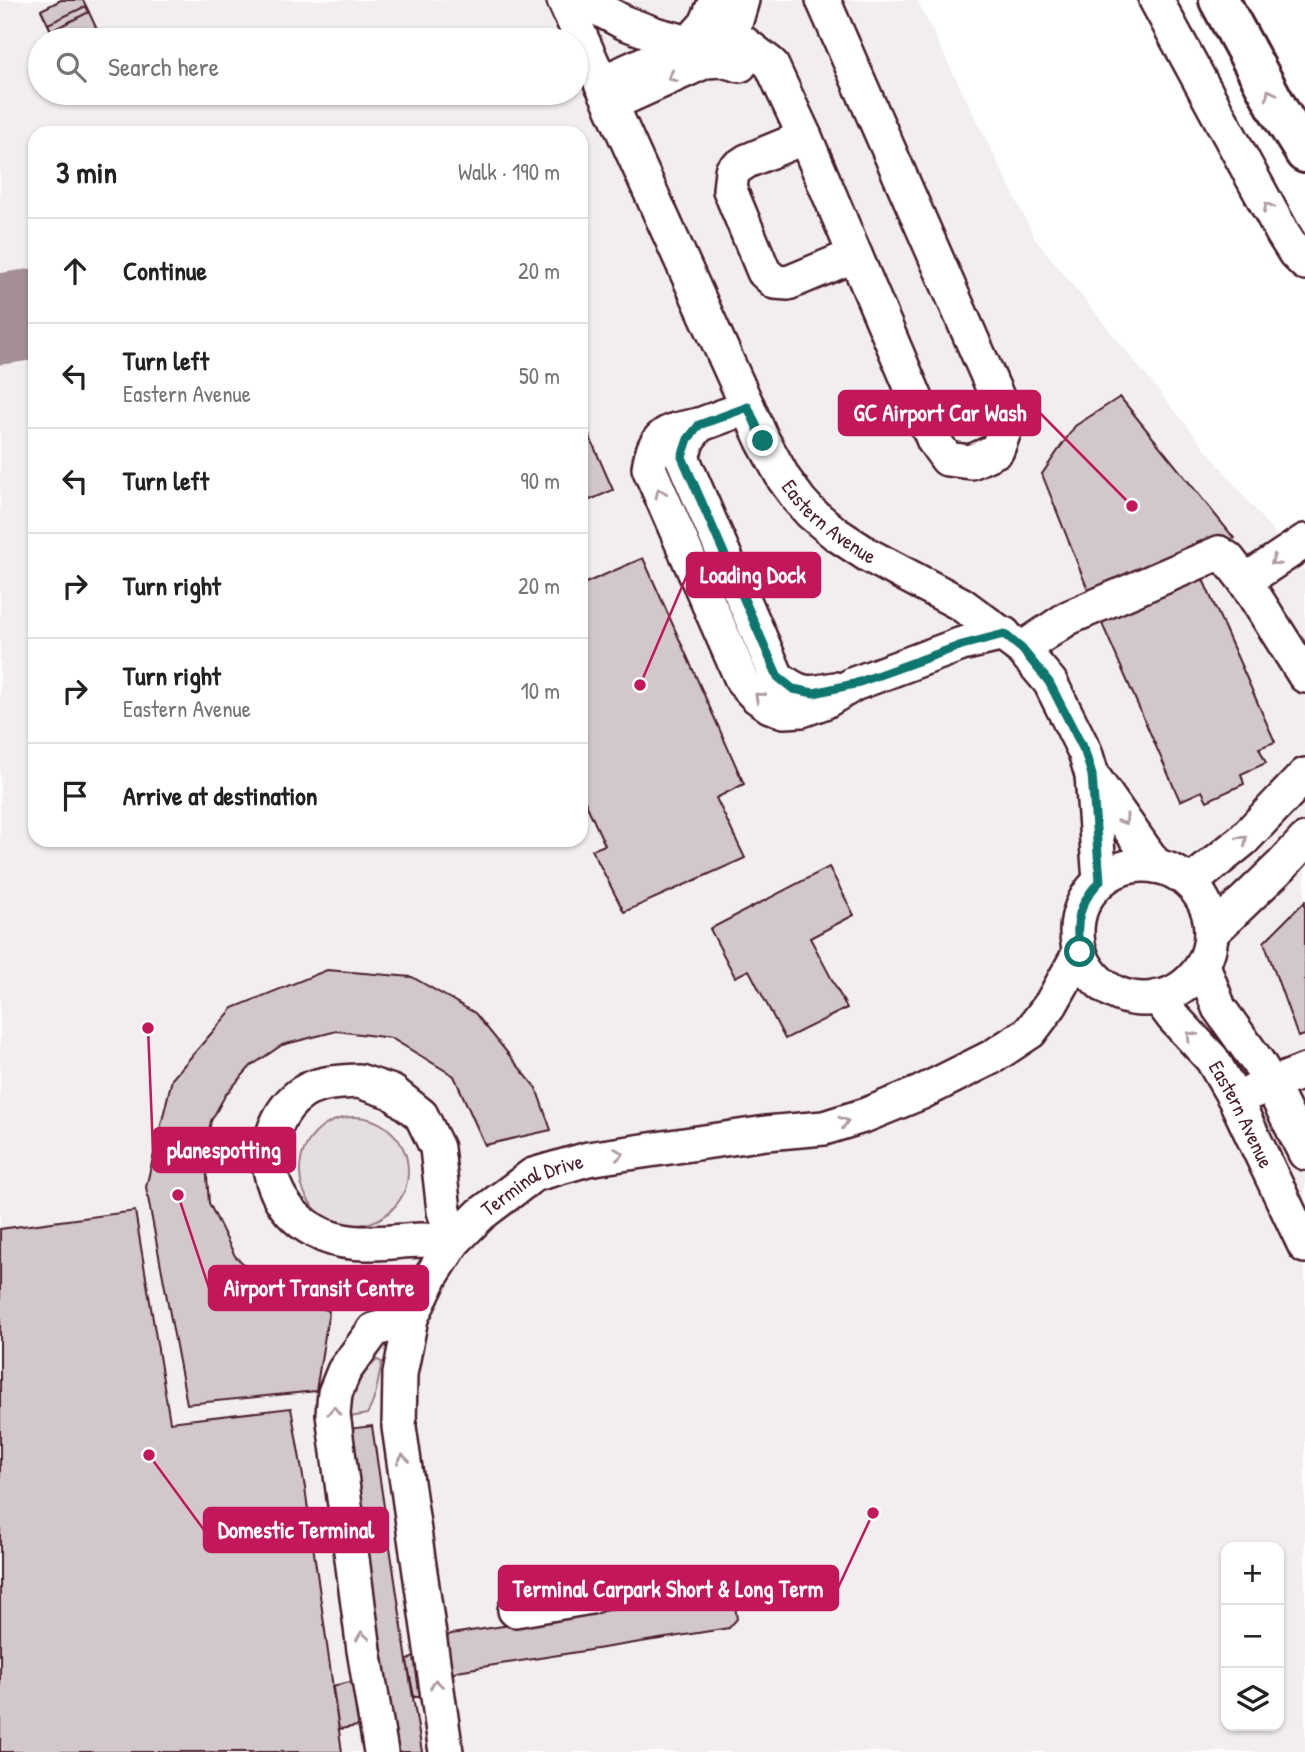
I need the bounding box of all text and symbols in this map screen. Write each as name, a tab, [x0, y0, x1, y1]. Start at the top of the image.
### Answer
search box	[28, 28, 588, 105]
icon: search	[52, 48, 90, 86]
text: Search here	[108, 49, 219, 84]
one-way arrow	[667, 69, 679, 83]
one-way arrow	[1265, 89, 1279, 101]
text: 3 min	[56, 152, 117, 192]
text: Walk · 190 m	[458, 156, 560, 187]
one-way arrow	[1263, 201, 1276, 214]
icon: ahead	[56, 252, 94, 290]
text: Continue	[123, 253, 207, 288]
text: 20 m	[518, 255, 560, 286]
text: Turn left	[123, 343, 209, 378]
icon: left	[56, 357, 94, 395]
text: 50 m	[519, 360, 560, 391]
text: Eastern Avenue	[123, 378, 251, 409]
callout: GC Airport Car Wash	[839, 391, 1040, 435]
text: GC Airport Car Wash	[854, 397, 1027, 429]
route end	[747, 425, 778, 456]
icon: left	[56, 462, 94, 500]
text: Turn left	[123, 463, 209, 498]
text: 90 m	[520, 465, 560, 496]
street label: Eastern Avenue	[775, 474, 881, 571]
one-way arrow	[655, 488, 669, 500]
one-way arrow	[1270, 552, 1283, 565]
callout: Loading Dock	[687, 553, 820, 597]
text: Loading Dock	[700, 559, 806, 591]
icon: right	[56, 567, 94, 605]
text: Turn right	[123, 568, 221, 603]
text: 20 m	[518, 570, 560, 601]
text: Turn right	[123, 658, 221, 693]
icon: right	[56, 672, 94, 710]
text: 10 m	[520, 675, 560, 706]
text: Eastern Avenue	[123, 693, 251, 724]
one-way arrow	[754, 693, 767, 705]
icon: arrive	[56, 777, 94, 815]
text: Arrive at destination	[123, 778, 318, 813]
one-way arrow	[1116, 812, 1128, 825]
one-way arrow	[1235, 836, 1248, 848]
route start	[1064, 936, 1095, 967]
one-way arrow	[1187, 1031, 1200, 1044]
street label: Eastern Avenue	[1202, 1055, 1281, 1173]
one-way arrow	[837, 1116, 850, 1130]
callout: planespotting	[153, 1128, 295, 1172]
text: planespotting	[167, 1134, 281, 1166]
street label: Terminal Drive	[475, 1146, 586, 1223]
one-way arrow	[613, 1147, 625, 1162]
callout: Airport Transit Centre	[209, 1266, 428, 1310]
text: Airport Transit Centre	[224, 1272, 415, 1304]
one-way arrow	[327, 1405, 342, 1416]
one-way arrow	[396, 1453, 411, 1465]
callout: Domestic Terminal	[204, 1508, 388, 1552]
text: Domestic Terminal	[218, 1514, 375, 1545]
map controls	[1221, 1542, 1284, 1731]
button: +	[1221, 1542, 1284, 1605]
callout: Terminal Carpark Short & Long Term	[499, 1566, 838, 1610]
text: Terminal Carpark Short & Long Term	[512, 1573, 824, 1605]
button: −	[1221, 1605, 1284, 1668]
one-way arrow	[355, 1630, 370, 1642]
button: layers	[1221, 1668, 1284, 1731]
one-way arrow	[429, 1679, 444, 1690]

